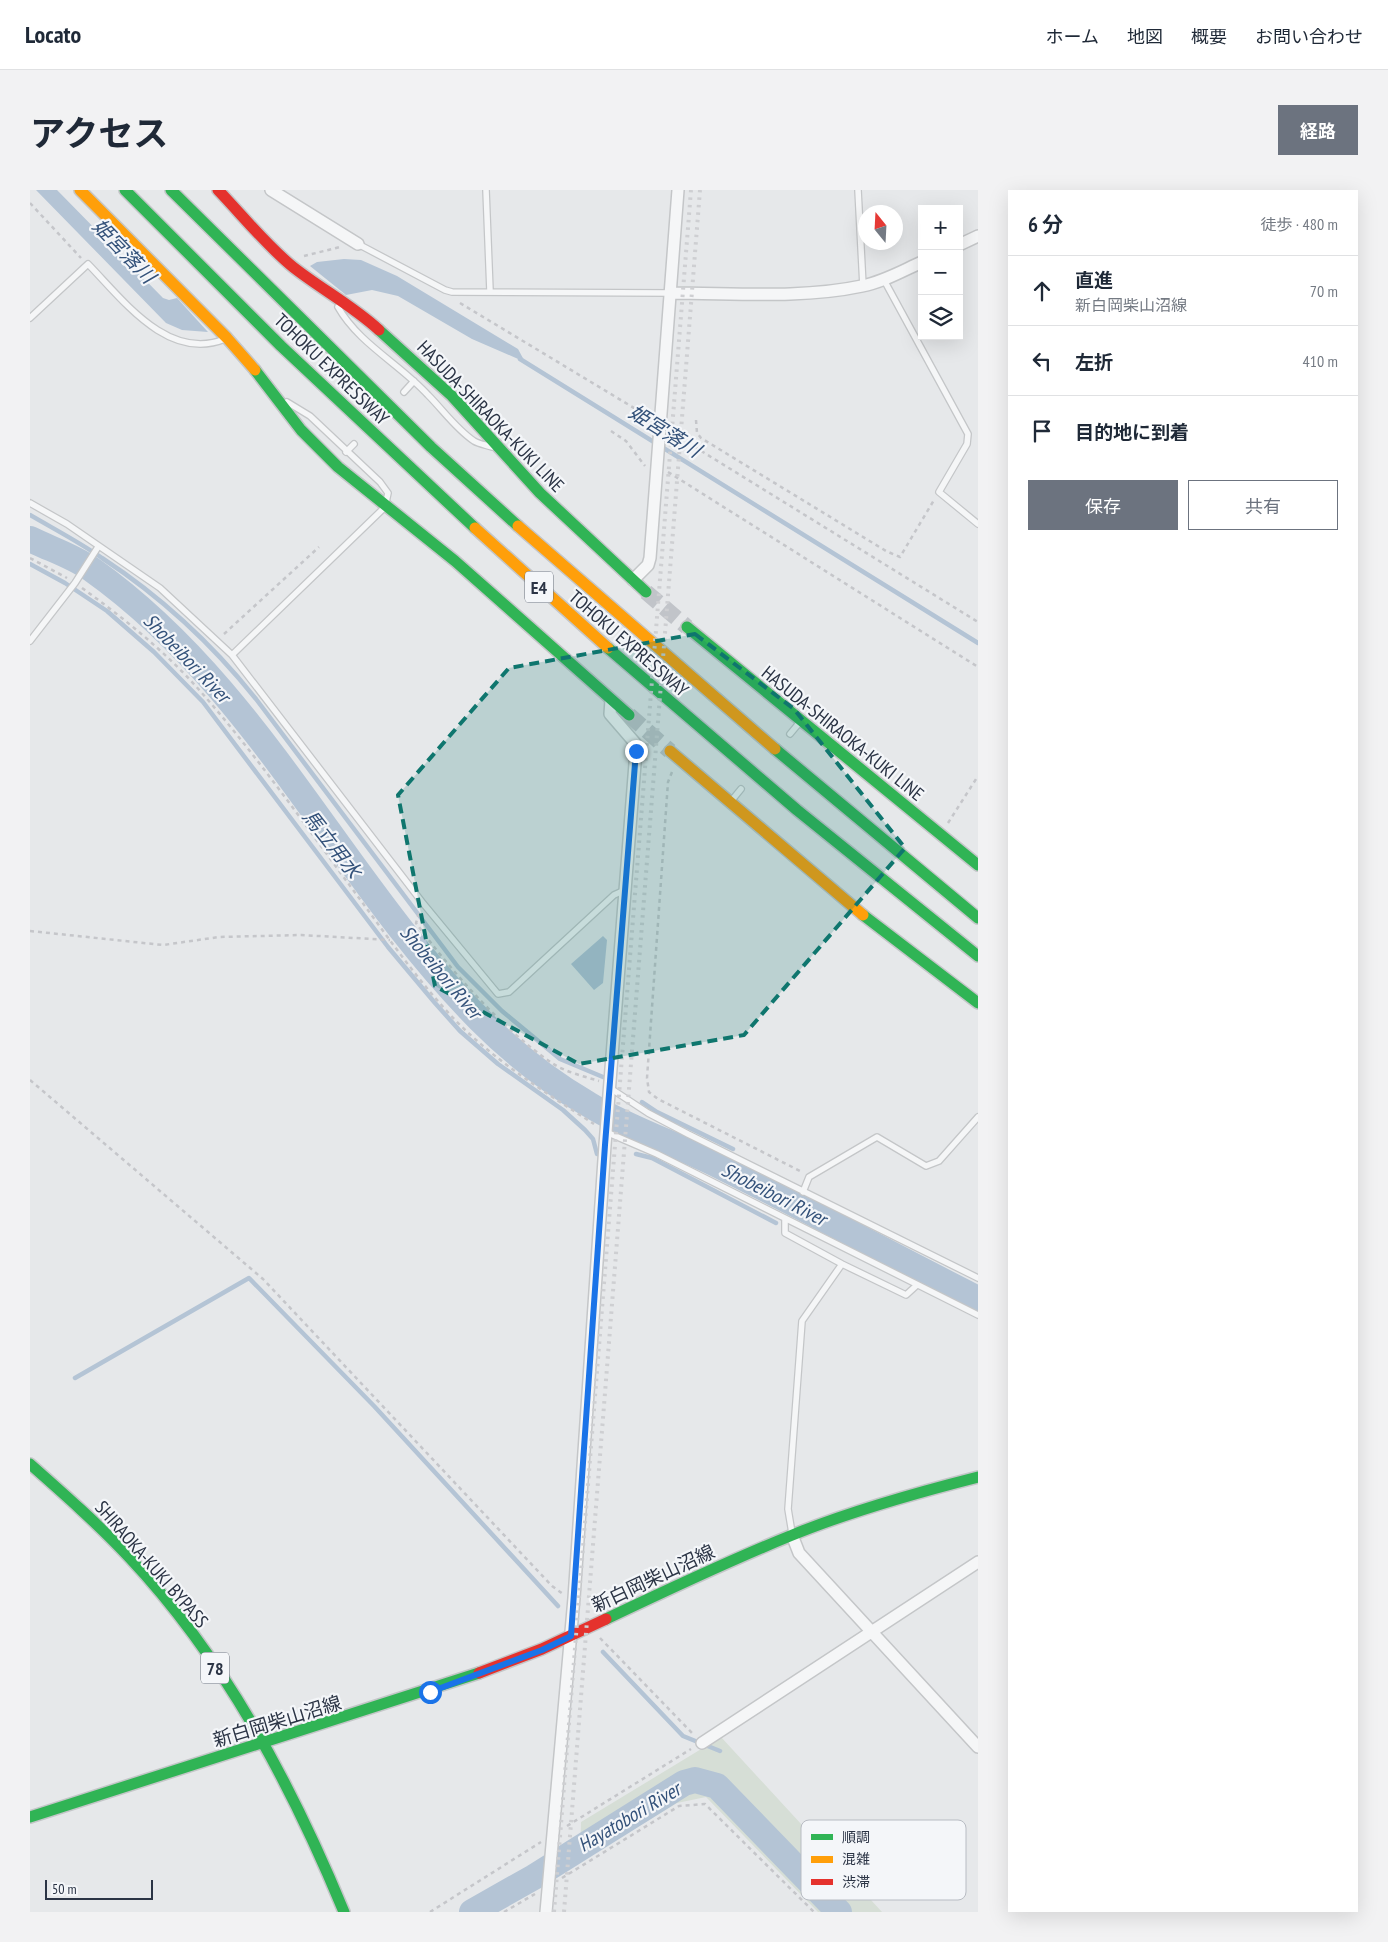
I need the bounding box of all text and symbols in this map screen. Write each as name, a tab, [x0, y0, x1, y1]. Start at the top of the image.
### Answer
text: Locato	[25, 19, 81, 50]
text: ホーム	[1046, 25, 1099, 48]
text: 地図	[1127, 25, 1163, 48]
text: 概要	[1191, 25, 1227, 48]
text: お問い合わせ	[1255, 25, 1363, 48]
button: 経路	[1278, 105, 1358, 155]
text: アクセス	[30, 110, 168, 156]
north arrow	[858, 205, 903, 250]
map controls	[918, 205, 963, 340]
button: +	[918, 205, 963, 250]
text: 6 分	[1028, 211, 1063, 238]
water label: 姫宮落川	[87, 213, 163, 290]
text: 徒歩 · 480 m	[1260, 214, 1338, 234]
button: −	[918, 250, 963, 295]
text: 直進	[1075, 268, 1113, 292]
icon: ahead	[1028, 277, 1056, 305]
text: 70 m	[1310, 281, 1338, 301]
button: layers	[918, 295, 963, 340]
text: 新白岡柴山沼線	[1075, 295, 1187, 315]
street label: TOHOKU EXPRESSWAY	[269, 308, 395, 430]
street label: HASUDA-SHIRAOKA-KUKI LINE	[412, 335, 570, 497]
icon: left	[1028, 347, 1056, 375]
text: 左折	[1075, 350, 1113, 374]
text: 410 m	[1303, 351, 1338, 371]
water label: 姫宮落川	[624, 399, 708, 464]
icon: arrive	[1028, 417, 1056, 445]
text: 目的地に到着	[1075, 420, 1189, 444]
button: 保存	[1028, 480, 1178, 530]
button: 共有	[1188, 480, 1338, 530]
road number: E4	[525, 572, 553, 602]
street label: TOHOKU EXPRESSWAY	[564, 585, 694, 702]
water label: Shobeibori River	[138, 608, 238, 710]
street label: HASUDA-SHIRAOKA-KUKI LINE	[757, 660, 929, 806]
route end	[625, 740, 648, 763]
water label: 馬立用水	[297, 804, 368, 885]
water label: Shobeibori River	[394, 920, 489, 1026]
water label: Shobeibori River	[717, 1157, 833, 1233]
street label: SHIRAOKA-KUKI BYPASS	[90, 1495, 214, 1633]
street label: 新白岡柴山沼線	[588, 1539, 718, 1617]
road number: 78	[201, 1652, 229, 1684]
route start	[419, 1681, 442, 1704]
street label: 新白岡柴山沼線	[210, 1690, 344, 1752]
water label: Hayatobori River	[573, 1775, 687, 1858]
legend	[801, 1820, 966, 1900]
text: 順調	[842, 1828, 870, 1846]
text: 混雑	[842, 1850, 870, 1868]
text: 渋滞	[842, 1873, 870, 1891]
scale bar	[45, 1877, 152, 1900]
text: 50 m	[52, 1880, 77, 1898]

